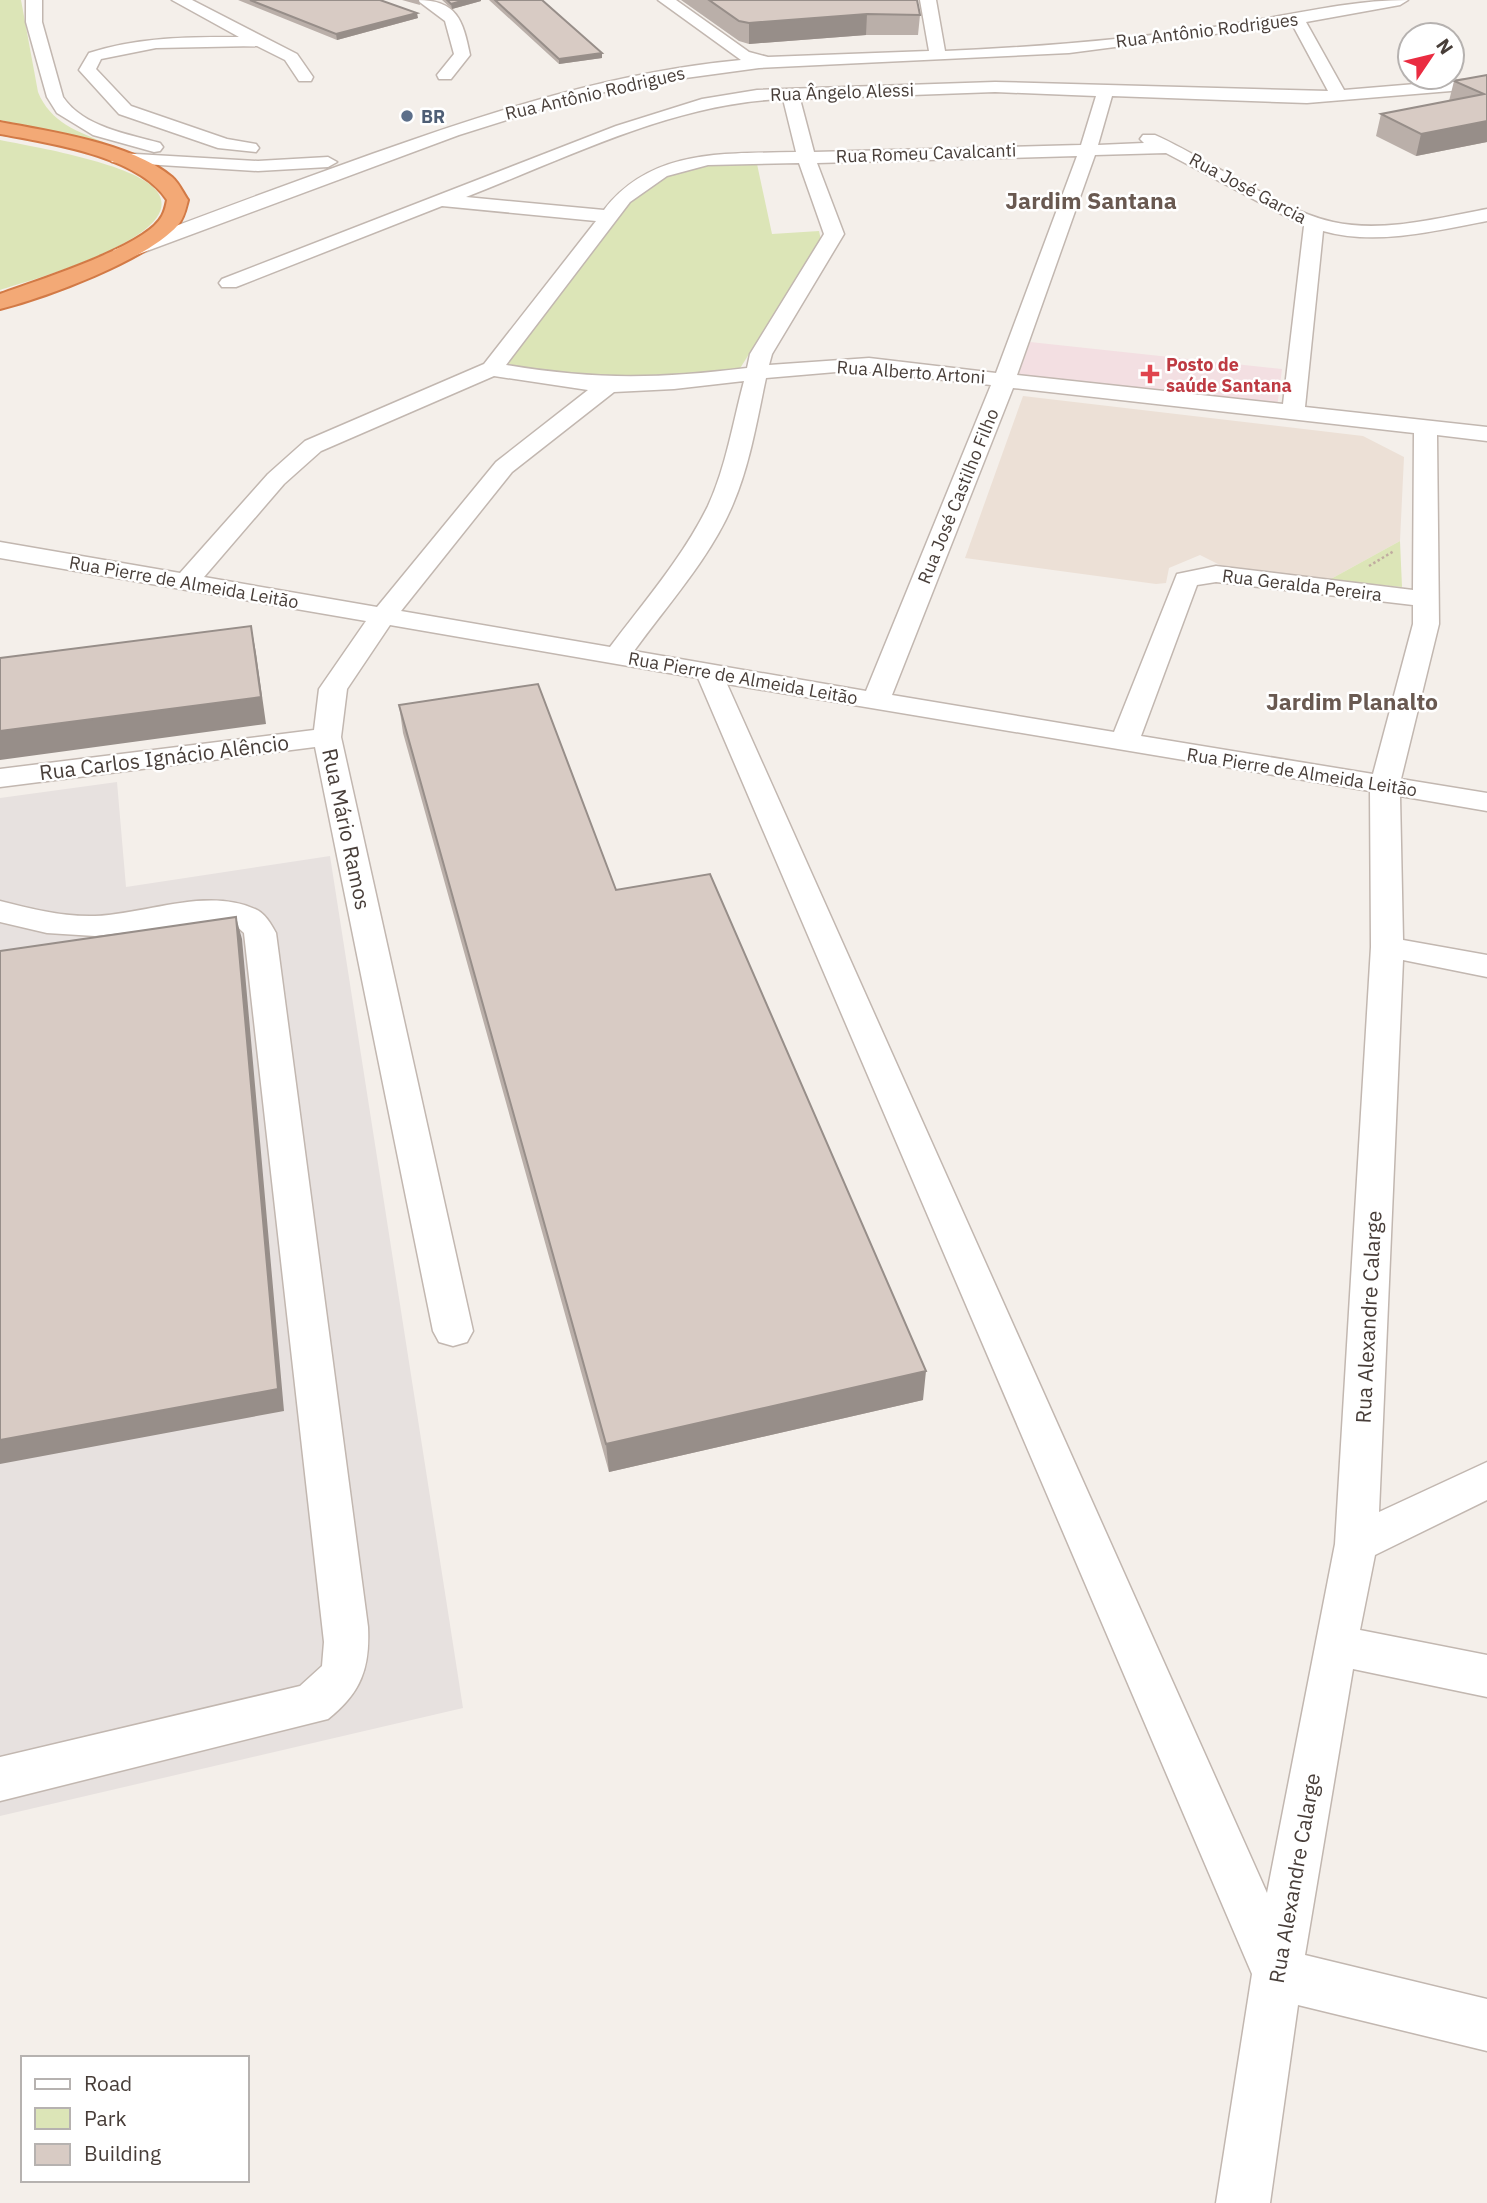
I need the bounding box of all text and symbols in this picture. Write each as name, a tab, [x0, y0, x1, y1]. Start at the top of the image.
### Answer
street label: Rua Antônio Rodrigues	[1114, 7, 1300, 53]
north arrow	[1396, 21, 1466, 91]
text: N	[1431, 34, 1459, 59]
street label: Rua Antônio Rodrigues	[503, 61, 687, 125]
street label: Rua Ângelo Alessi	[770, 78, 914, 106]
place label: BR	[421, 105, 445, 128]
marker: BR	[399, 108, 415, 124]
street label: Rua Romeu Cavalcanti	[835, 138, 1017, 168]
street label: Rua José Garcia	[1185, 147, 1311, 229]
district label: Jardim Santana	[1005, 185, 1177, 215]
place label: Posto de saúde Santana	[1166, 353, 1292, 397]
street label: Rua Alberto Artoni	[836, 355, 986, 389]
marker: Posto de saúde Santana	[1140, 364, 1160, 384]
street label: Rua José Castilho Filho	[912, 405, 1004, 587]
street label: Rua Pierre de Almeida Leitão	[67, 550, 301, 614]
street label: Rua Geralda Pereira	[1221, 564, 1384, 606]
street label: Rua Pierre de Almeida Leitão	[626, 646, 860, 710]
district label: Jardim Planalto	[1266, 686, 1438, 716]
street label: Rua Carlos Ignácio Alêncio	[37, 728, 291, 786]
street label: Rua Pierre de Almeida Leitão	[1185, 742, 1419, 802]
street label: Rua Mário Ramos	[316, 746, 378, 912]
street label: Rua Alexandre Calarge	[1348, 1210, 1388, 1424]
street label: Rua Alexandre Calarge	[1262, 1771, 1326, 1985]
legend	[21, 2056, 248, 2182]
text: Road	[84, 2069, 132, 2097]
text: Park	[84, 2104, 127, 2132]
text: Building	[84, 2139, 161, 2167]

